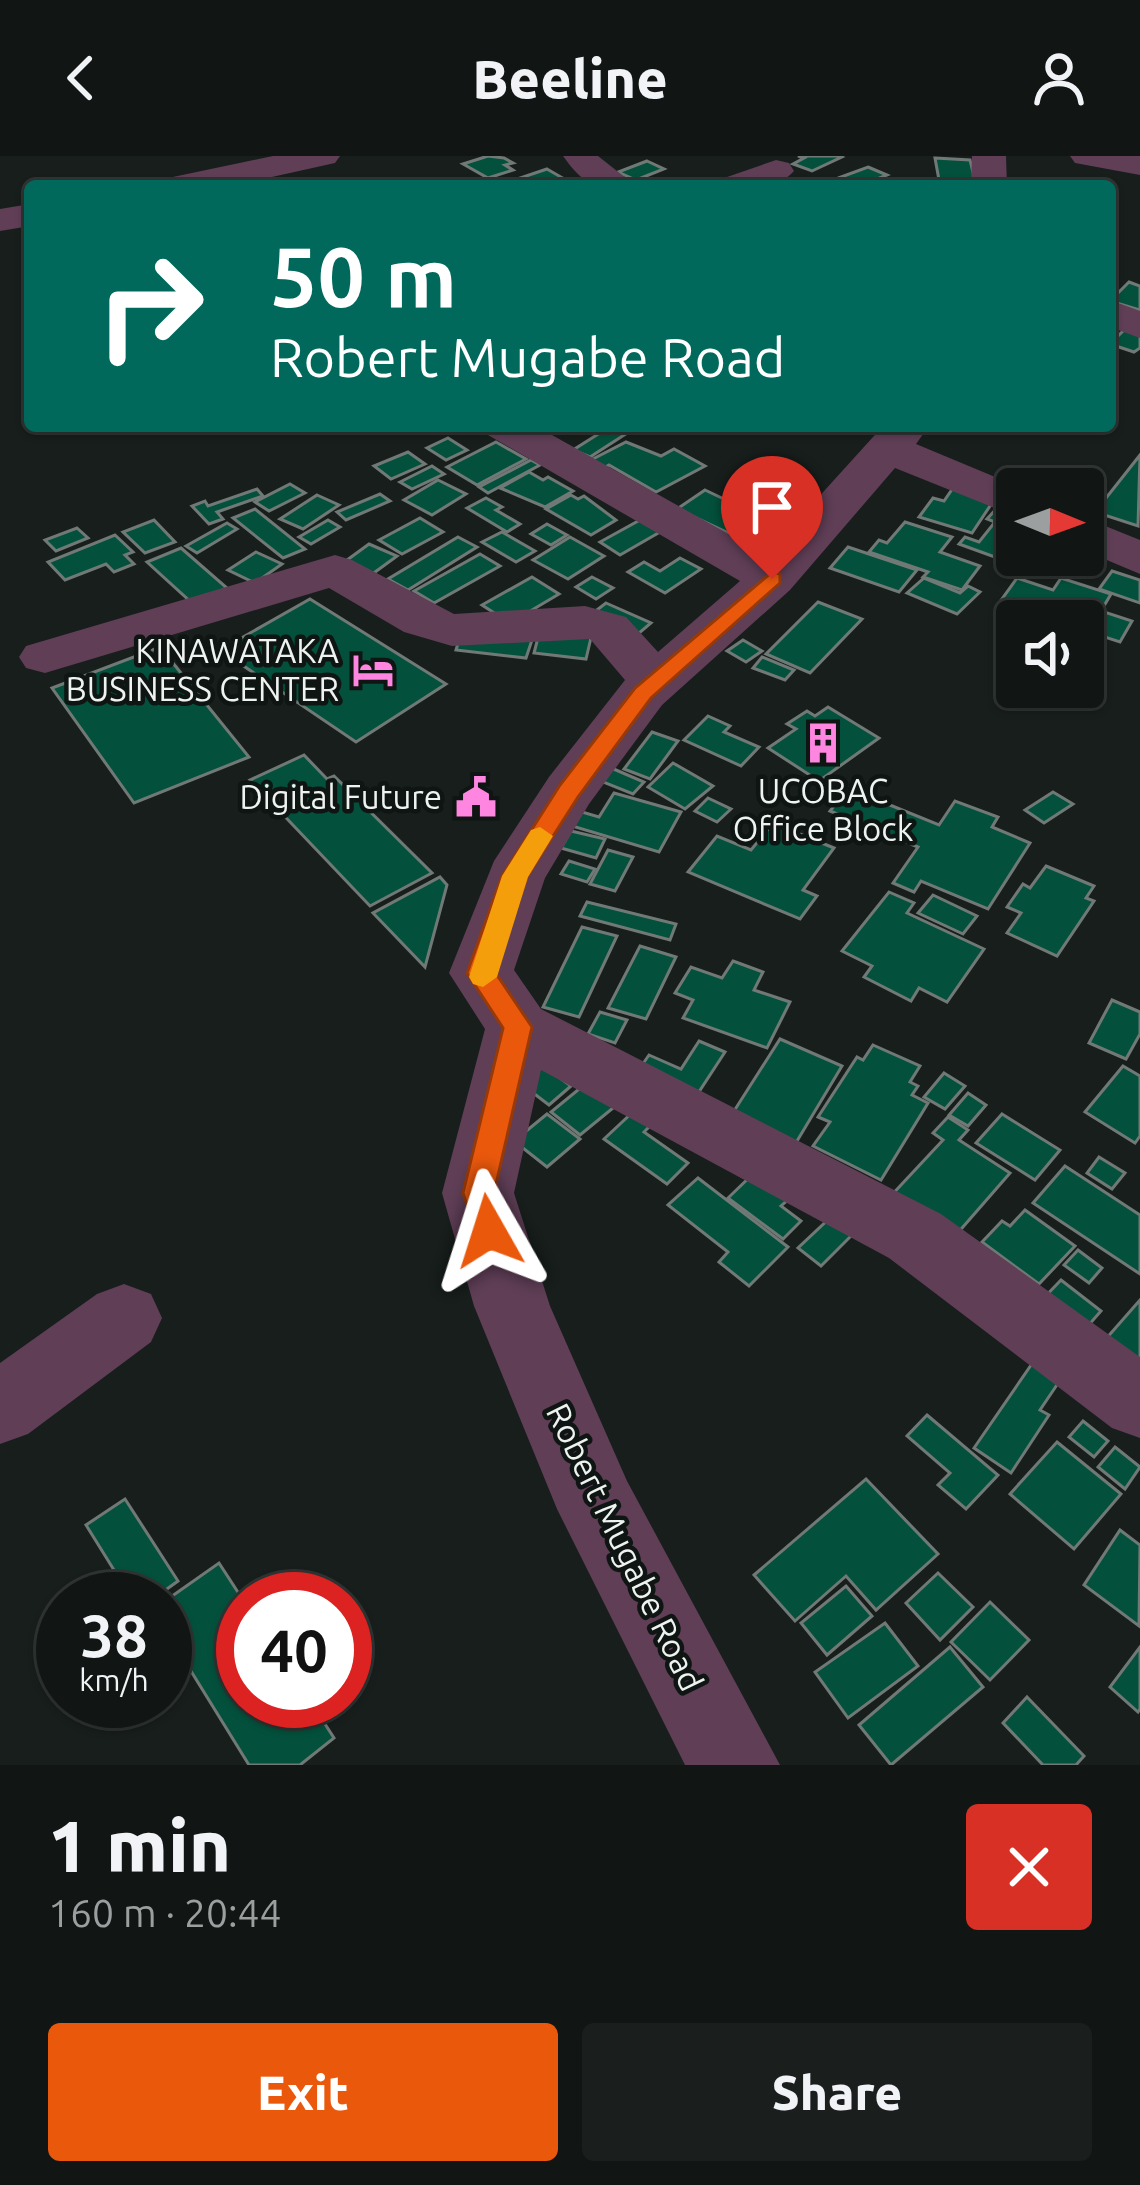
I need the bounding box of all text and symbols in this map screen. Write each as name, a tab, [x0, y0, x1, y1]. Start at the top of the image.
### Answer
icon: back	[48, 45, 114, 111]
icon: person	[1026, 45, 1092, 111]
text: Beeline	[472, 48, 668, 108]
icon: right	[72, 228, 228, 384]
text: 50 m	[270, 229, 457, 323]
text: Robert Mugabe Road	[270, 327, 785, 387]
pin	[721, 456, 823, 579]
north arrow	[996, 468, 1104, 576]
map controls	[996, 468, 1104, 708]
icon: arrive	[739, 474, 805, 540]
button: sound	[996, 600, 1104, 708]
place label: KINAWATAKA BUSINESS CENTER	[66, 632, 340, 707]
hotel icon: KINAWATAKA BUSINESS CENTER	[350, 647, 396, 693]
building icon: UCOBAC Office Block	[800, 720, 846, 766]
place label: UCOBAC Office Block	[733, 772, 914, 847]
public building icon: Digital Future	[453, 774, 499, 820]
place label: Digital Future	[239, 778, 442, 815]
position arrow	[426, 1168, 552, 1294]
street label: Robert Mugabe Road	[540, 1397, 711, 1696]
speed limit sign: 40	[216, 1572, 372, 1728]
text: 38	[80, 1601, 148, 1668]
text: km/h	[79, 1663, 149, 1697]
button: close	[966, 1804, 1092, 1930]
text: 1 min	[48, 1805, 231, 1886]
text: 160 m · 20:44	[48, 1891, 282, 1934]
button: Exit	[48, 2023, 558, 2161]
button: Share	[582, 2023, 1092, 2161]

